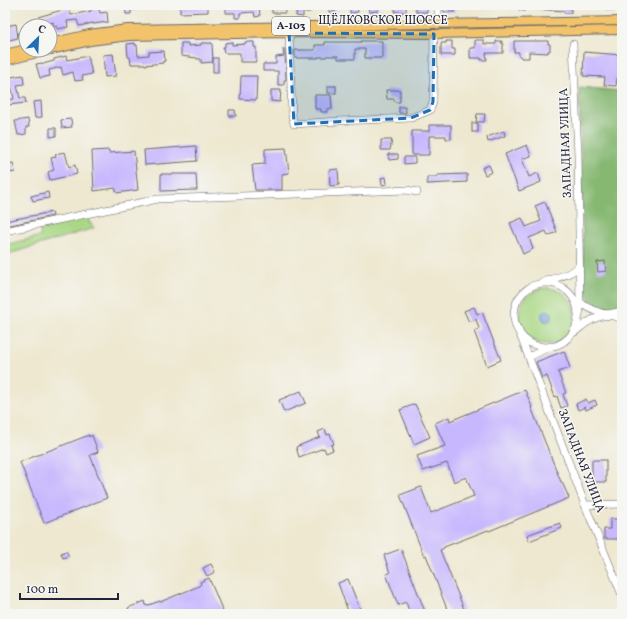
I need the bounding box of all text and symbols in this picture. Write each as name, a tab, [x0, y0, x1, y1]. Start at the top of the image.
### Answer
street label: ЩЁЛКОВСКОЕ ШОССЕ	[318, 12, 448, 29]
road number: А-103	[272, 17, 310, 35]
north arrow	[18, 18, 58, 58]
text: С	[35, 22, 48, 39]
street label: ЗАПАДНАЯ УЛИЦА	[556, 87, 576, 198]
street label: ЗАПАДНАЯ УЛИЦА	[554, 407, 608, 516]
scale bar	[20, 575, 118, 601]
text: 100 m	[26, 582, 59, 598]

